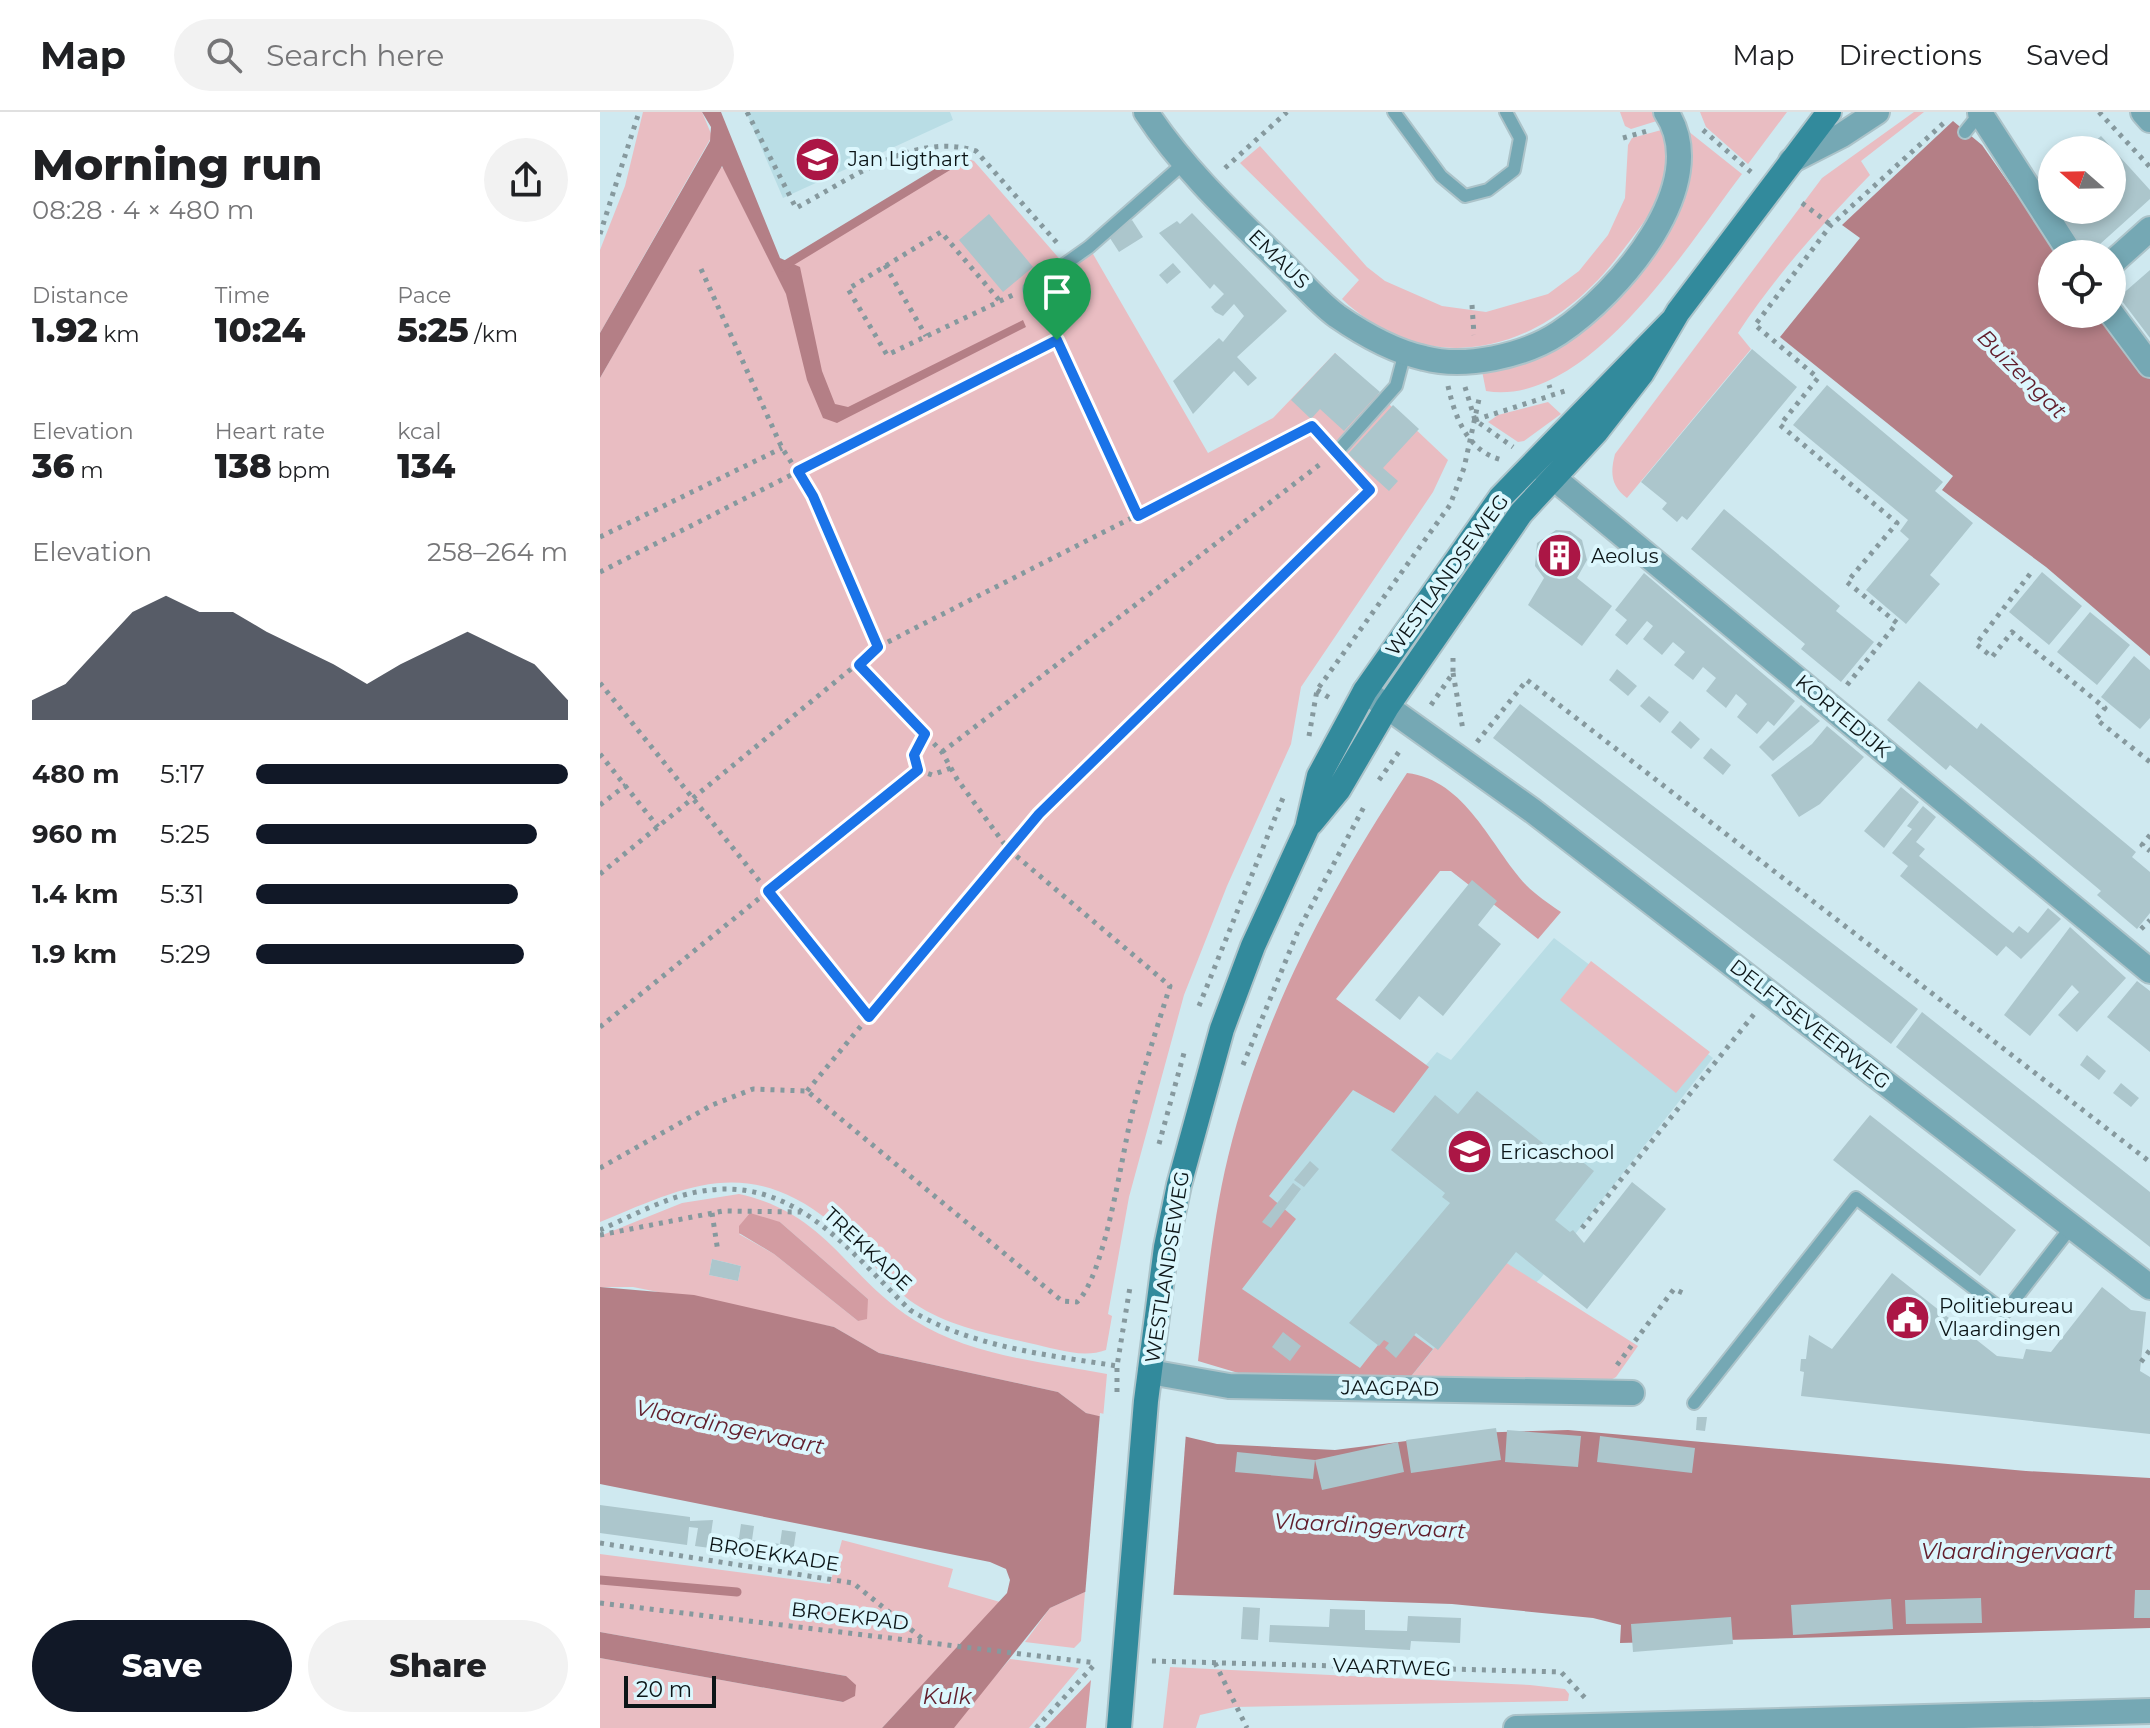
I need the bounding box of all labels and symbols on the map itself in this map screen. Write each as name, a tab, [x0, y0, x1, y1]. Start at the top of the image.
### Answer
school or university icon: Jan Ligthart	[793, 135, 841, 183]
north arrow	[2038, 136, 2126, 224]
place label: Jan Ligthart	[847, 147, 969, 171]
street label: EMAUS	[1244, 224, 1314, 294]
pin	[1023, 258, 1091, 340]
water label: Buizengat	[1972, 324, 2072, 424]
street label: WESTLANDSEWEG	[1380, 489, 1514, 661]
building icon: Aeolus	[1536, 532, 1584, 580]
place label: Aeolus	[1591, 544, 1659, 568]
street label: KORTEDIJK	[1791, 669, 1896, 763]
street label: DELFTSEVEERWEG	[1725, 954, 1895, 1094]
school or university icon: Ericaschool	[1445, 1128, 1493, 1176]
place label: Ericaschool	[1500, 1140, 1615, 1164]
street label: WESTLANDSEWEG	[1140, 1169, 1194, 1365]
street label: TREKKADE	[819, 1202, 917, 1296]
public building icon: Politiebureau Vlaardingen	[1884, 1293, 1932, 1341]
place label: Politiebureau Vlaardingen	[1939, 1294, 2074, 1341]
street label: JAAGPAD	[1340, 1375, 1439, 1401]
water label: Vlaardingervaart	[633, 1394, 827, 1460]
water label: Vlaardingervaart	[1273, 1507, 1467, 1545]
street label: BROEKKADE	[707, 1532, 841, 1576]
water label: Vlaardingervaart	[1921, 1538, 2113, 1565]
street label: BROEKPAD	[790, 1597, 910, 1635]
street label: VAARTWEG	[1332, 1653, 1452, 1681]
scale bar	[624, 1672, 716, 1708]
water label: Kulk	[923, 1683, 972, 1710]

